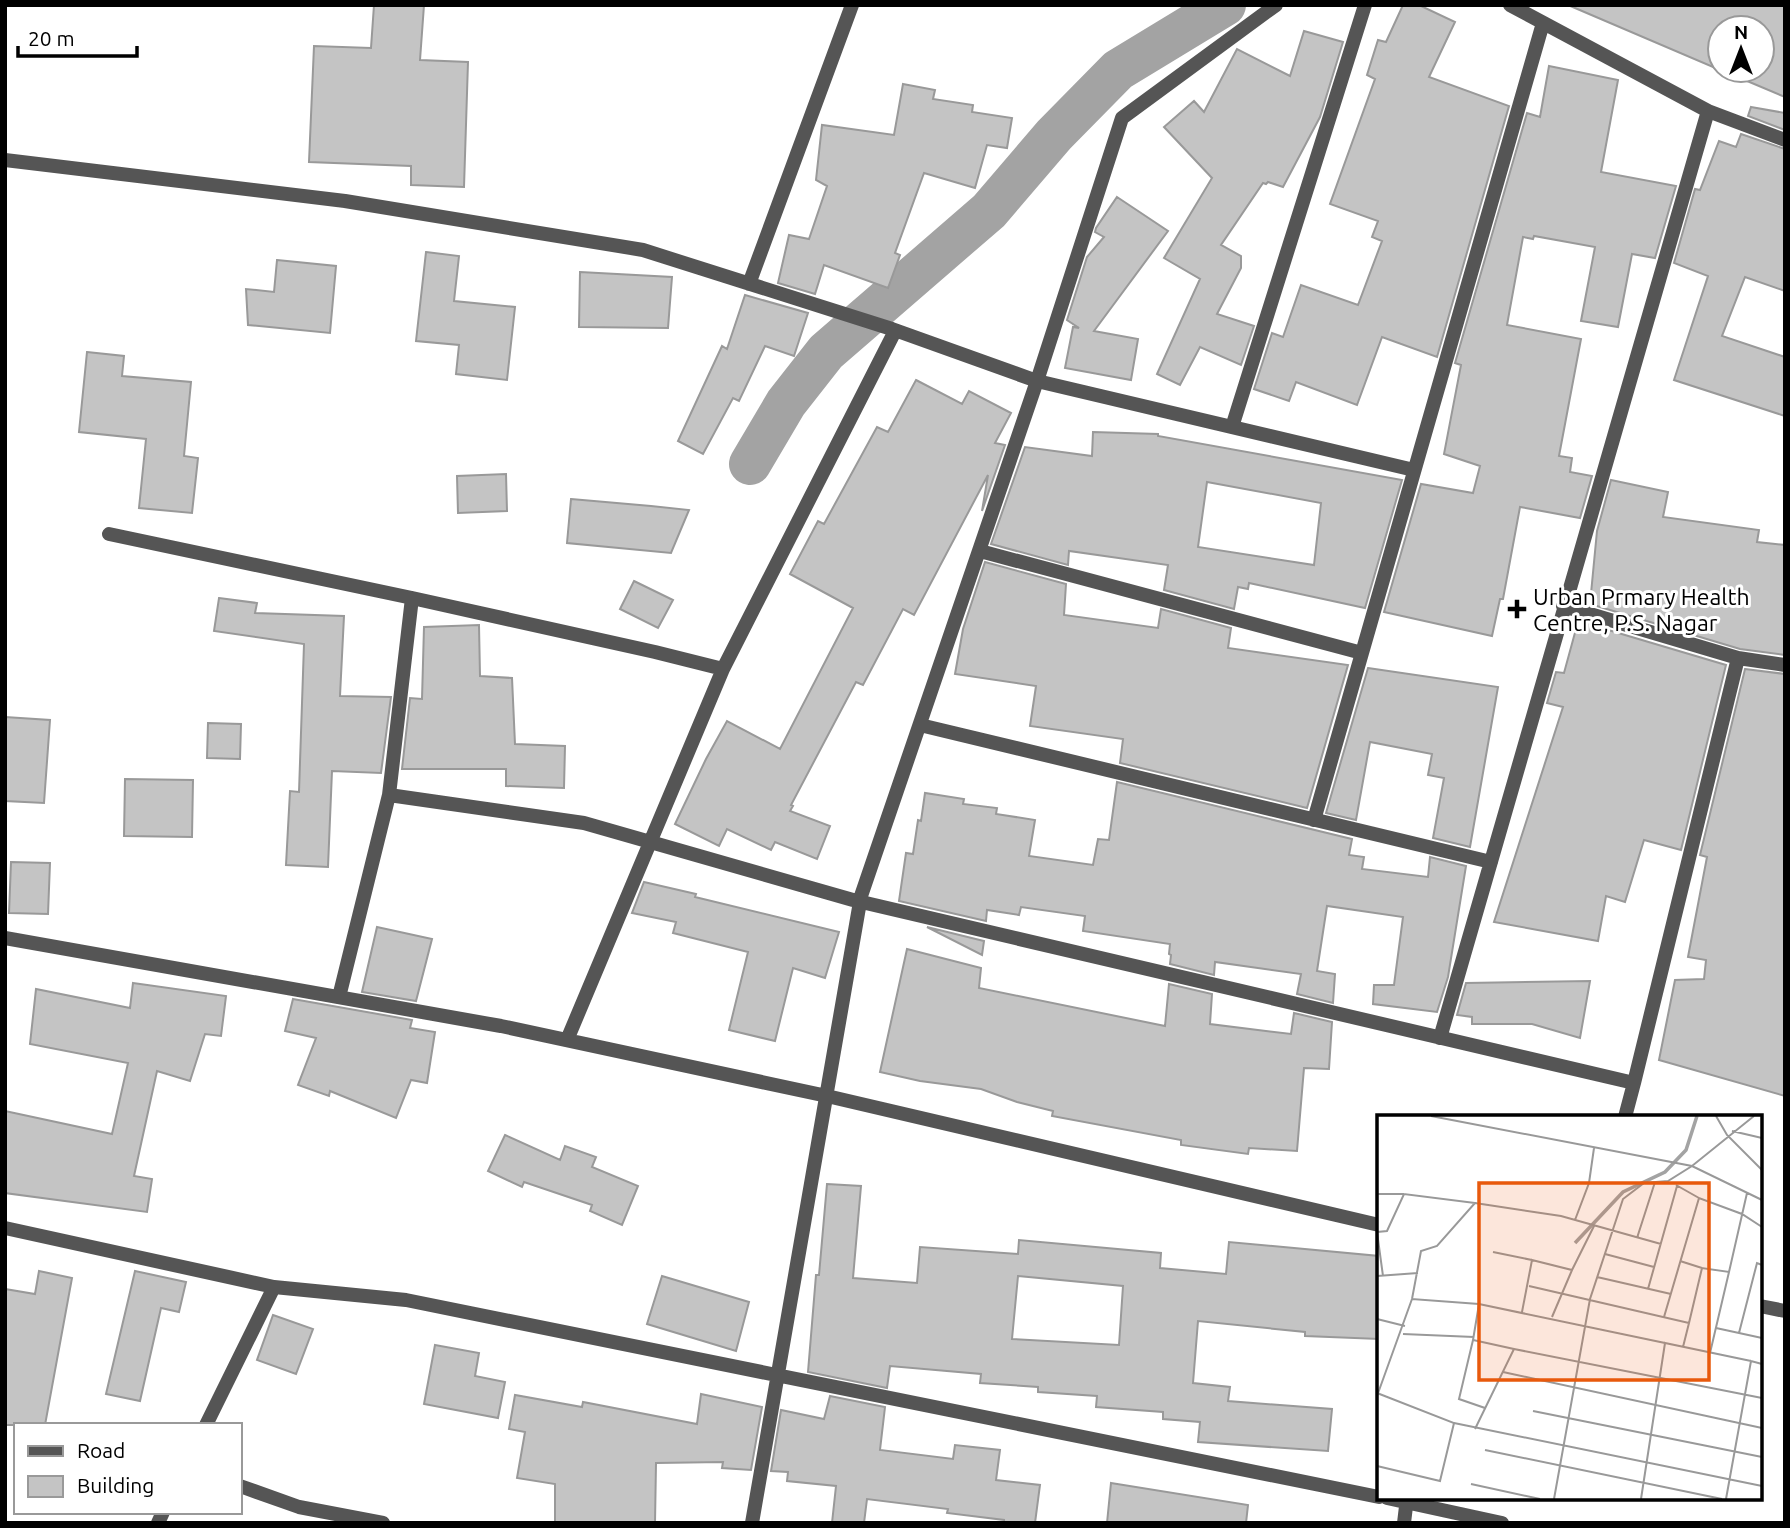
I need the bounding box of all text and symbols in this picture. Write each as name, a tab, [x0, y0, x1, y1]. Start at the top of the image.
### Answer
scale bar	[18, 14, 136, 58]
north arrow	[1706, 14, 1776, 84]
text: N	[1734, 21, 1748, 43]
text: 20 m	[28, 26, 75, 50]
place label: Urban Prmary Health Centre, P.S. Nagar	[1533, 584, 1750, 635]
marker: Urban Prmary Health Centre, P.S. Nagar	[1507, 599, 1527, 619]
inset map	[1377, 1115, 1762, 1500]
legend	[14, 1423, 242, 1514]
text: Road	[77, 1438, 125, 1462]
text: Building	[77, 1473, 154, 1497]

